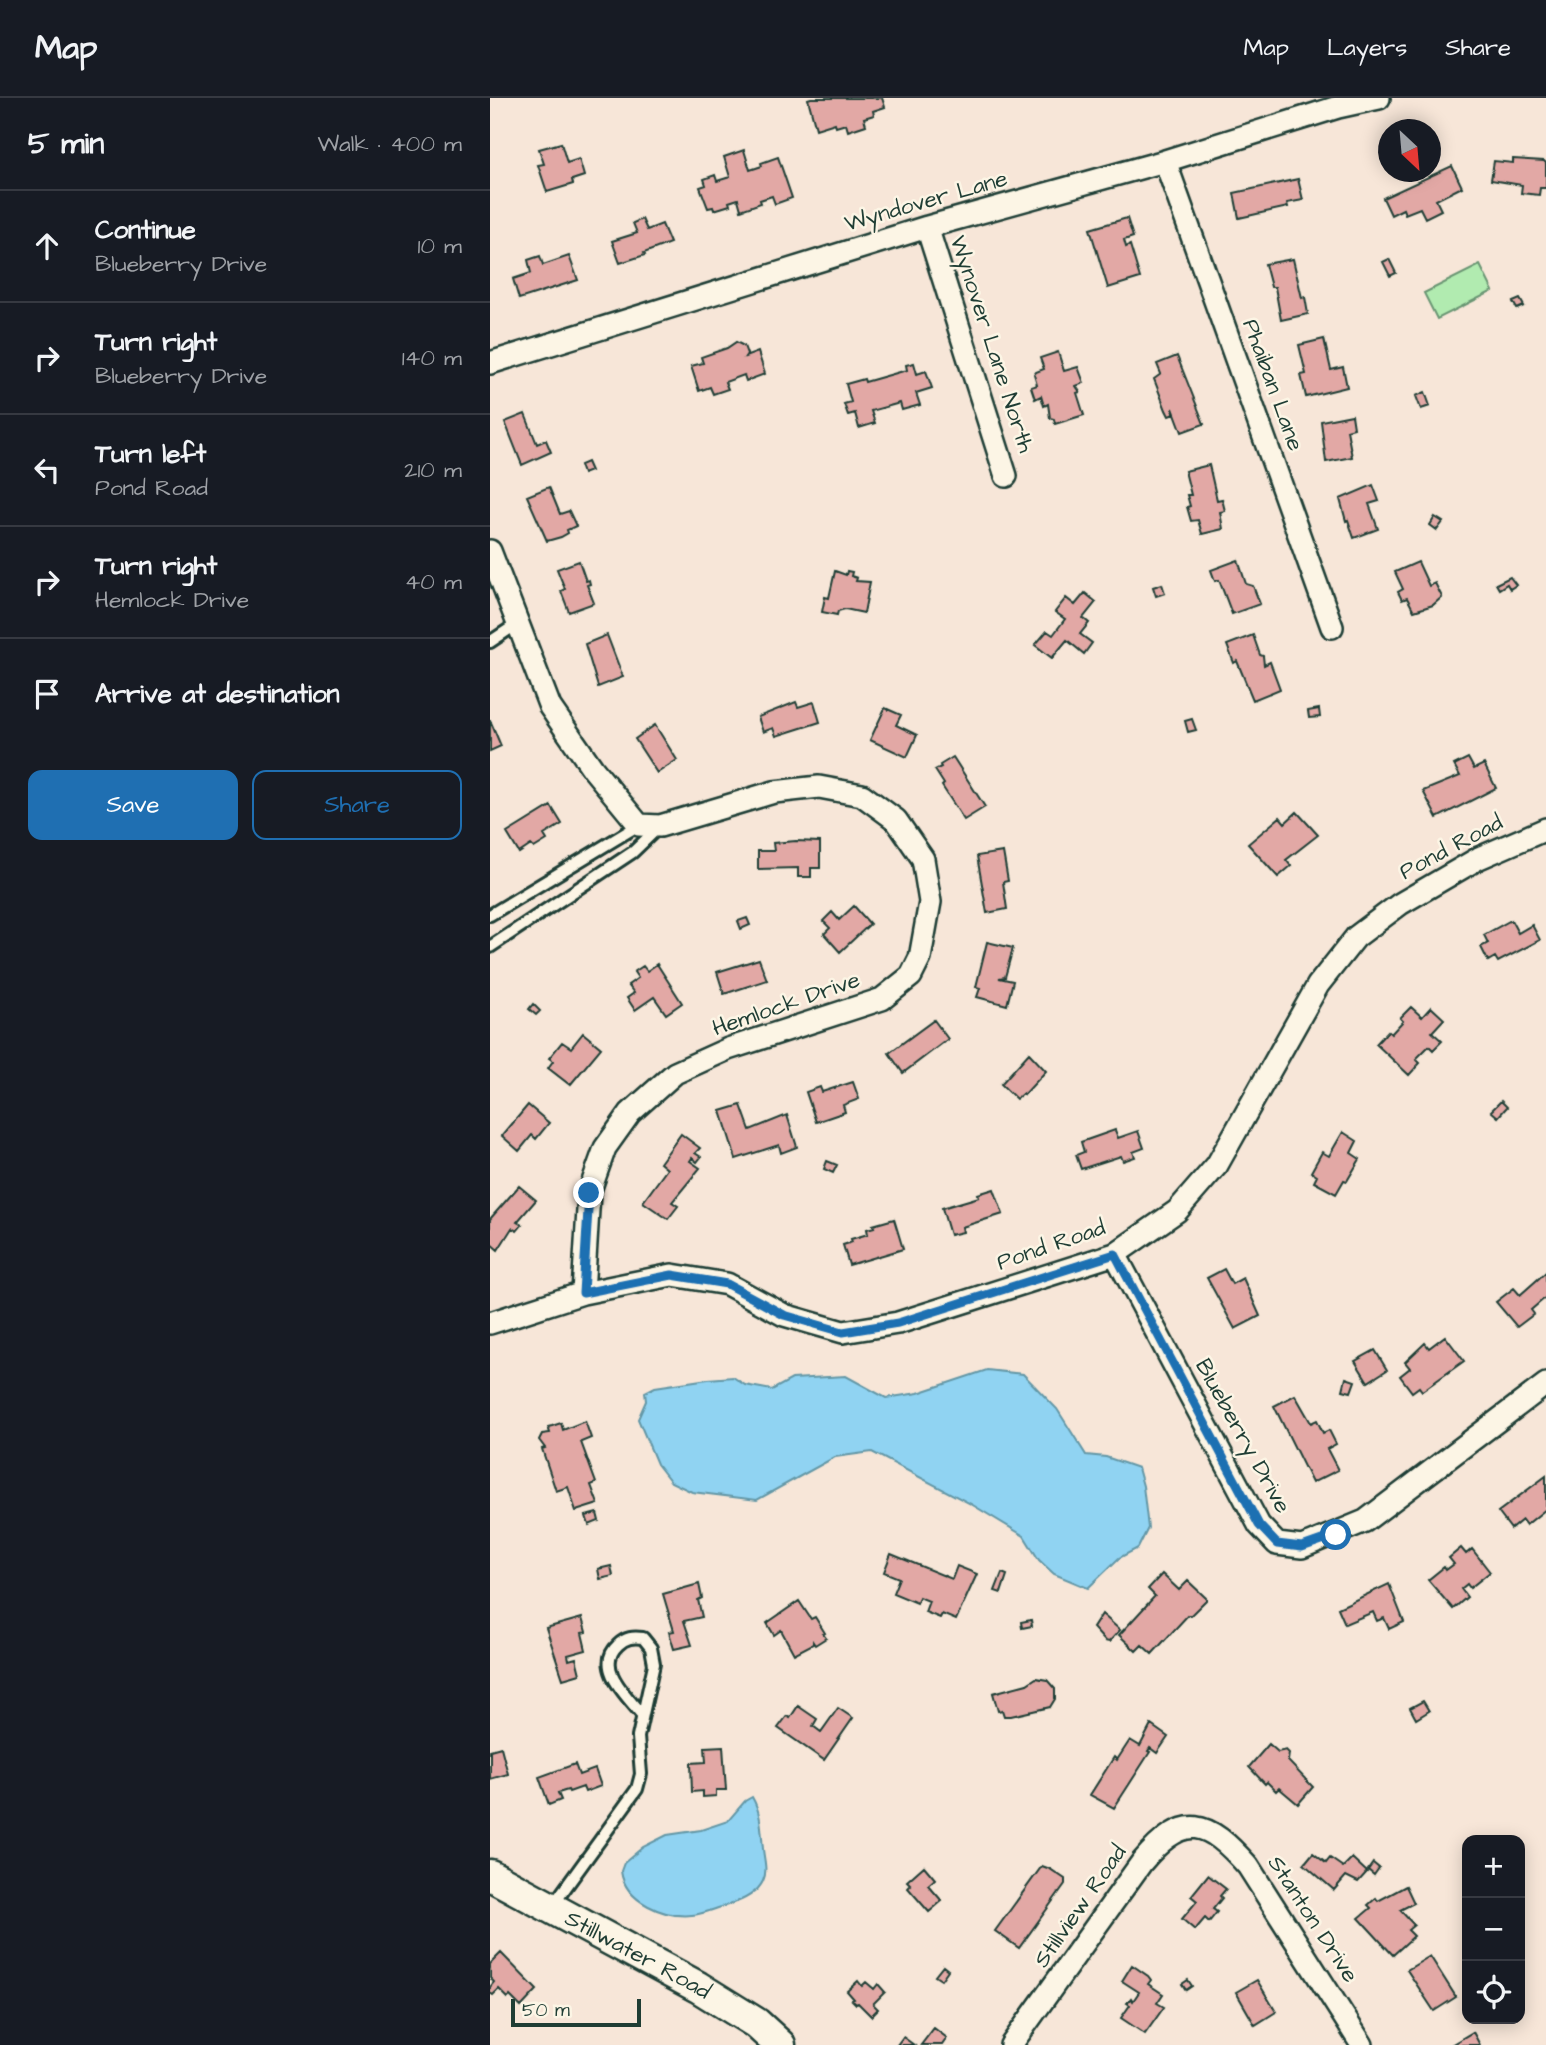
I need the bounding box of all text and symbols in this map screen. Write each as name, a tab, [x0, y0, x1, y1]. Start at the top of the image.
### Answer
text: Map	[35, 25, 97, 71]
text: Map	[1244, 31, 1289, 65]
text: Layers	[1327, 31, 1407, 65]
text: Share	[1445, 31, 1511, 65]
north arrow	[1378, 119, 1441, 182]
text: 5 min	[28, 123, 104, 165]
text: Walk · 400 m	[317, 128, 462, 160]
street label: Wyndover Lane	[841, 162, 1012, 241]
text: Continue	[95, 212, 196, 248]
icon: ahead	[28, 227, 66, 265]
text: 10 m	[417, 230, 462, 262]
street label: Wynover Lane North	[941, 231, 1042, 458]
text: Blueberry Drive	[95, 248, 267, 280]
street label: Phaiban Lane	[1234, 315, 1312, 455]
text: Turn right	[95, 324, 217, 360]
icon: right	[28, 339, 66, 377]
text: 140 m	[402, 342, 462, 374]
text: Blueberry Drive	[95, 360, 267, 392]
text: Turn left	[95, 436, 206, 472]
icon: left	[28, 451, 66, 489]
text: 210 m	[404, 454, 462, 486]
text: Pond Road	[95, 472, 208, 504]
text: Turn right	[95, 548, 217, 584]
icon: right	[28, 563, 66, 601]
text: 40 m	[405, 566, 462, 598]
text: Hemlock Drive	[95, 584, 249, 616]
icon: arrive	[28, 675, 66, 713]
text: Arrive at destination	[95, 676, 340, 712]
button: Save	[28, 770, 238, 840]
button: Share	[252, 770, 462, 840]
street label: Pond Road	[1394, 806, 1509, 888]
street label: Hemlock Drive	[708, 964, 864, 1044]
route end	[573, 1177, 604, 1208]
street label: Pond Road	[992, 1211, 1110, 1279]
street label: Blueberry Drive	[1186, 1353, 1299, 1520]
route start	[1320, 1519, 1351, 1550]
map controls	[1462, 1835, 1525, 2024]
button: +	[1462, 1835, 1525, 1898]
street label: Stillview Road	[1026, 1838, 1134, 1974]
street label: Stanton Drive	[1260, 1849, 1366, 1989]
button: −	[1462, 1898, 1525, 1961]
street label: Stillwater Road	[559, 1902, 717, 2007]
button: locate	[1462, 1961, 1525, 2024]
scale bar	[511, 1996, 640, 2028]
text: 50 m	[522, 1997, 570, 2024]

